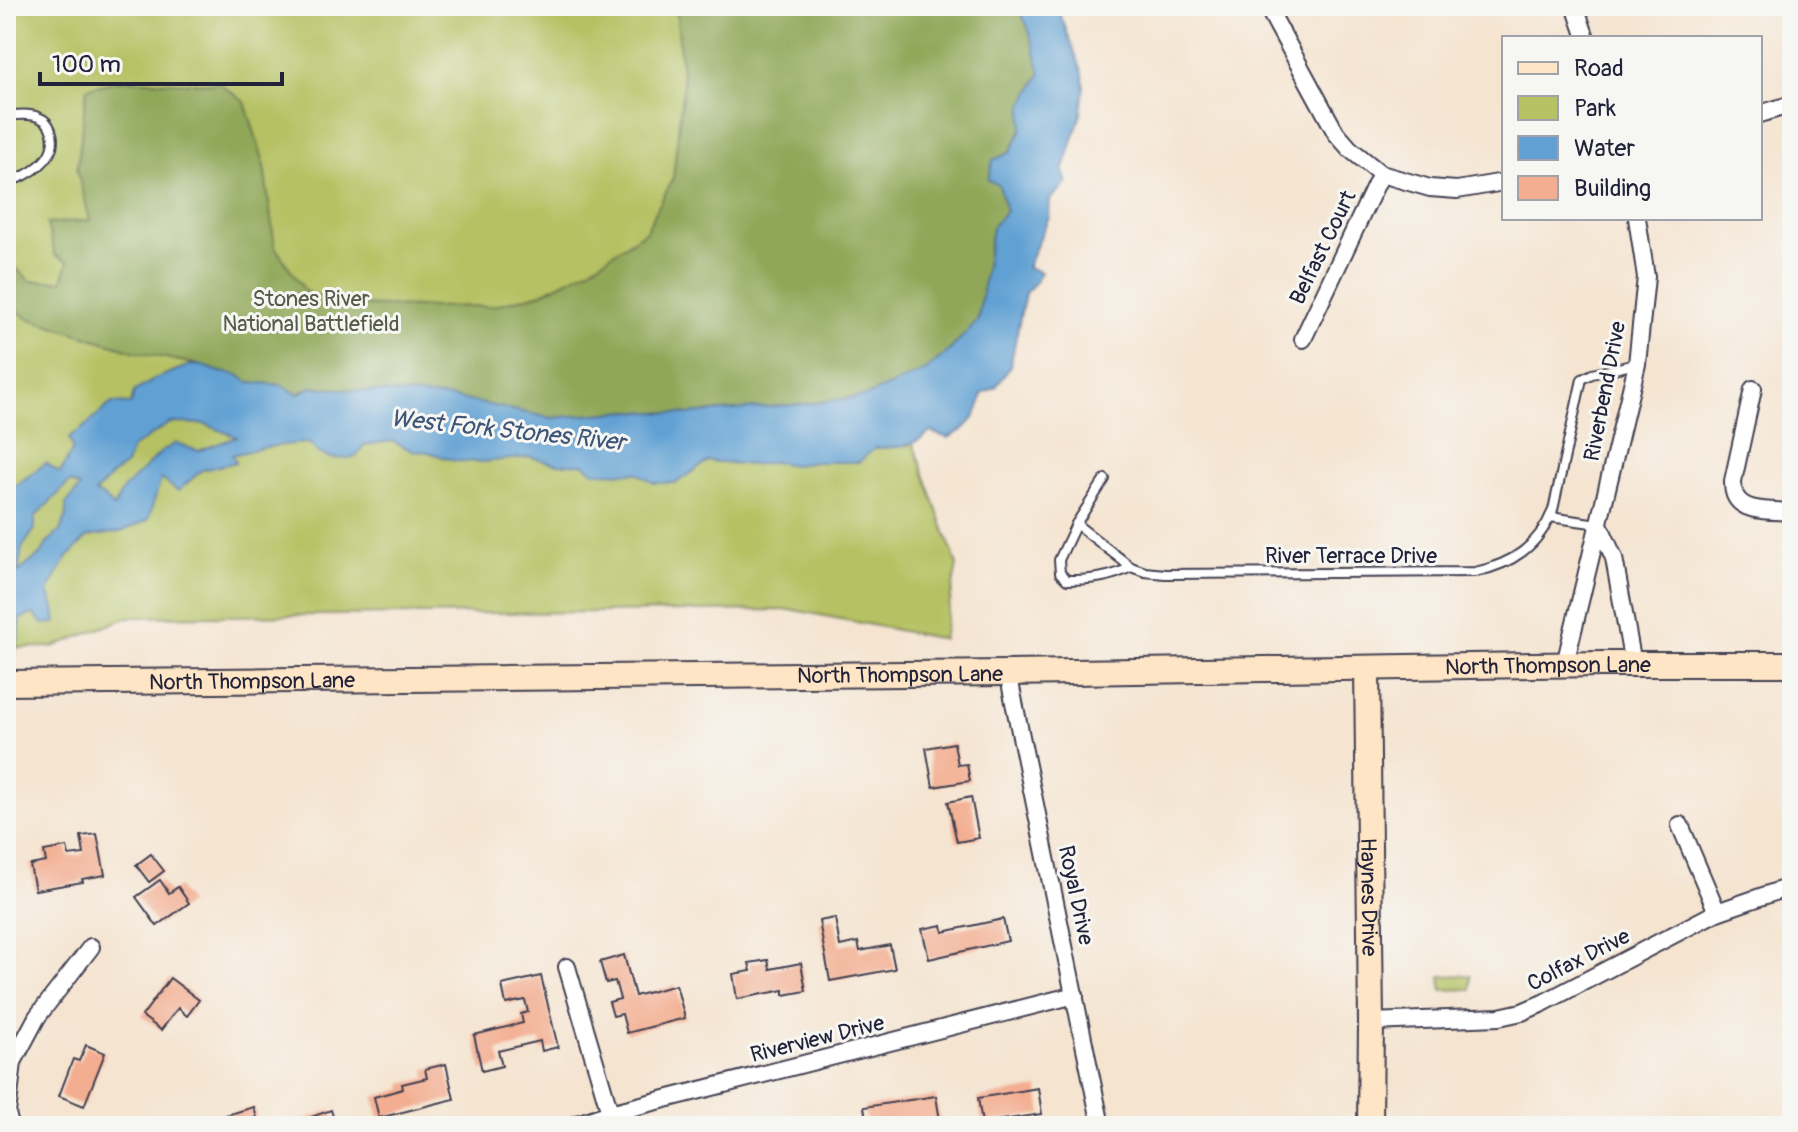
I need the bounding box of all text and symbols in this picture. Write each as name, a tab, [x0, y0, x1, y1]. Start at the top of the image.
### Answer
scale bar	[40, 36, 282, 86]
legend	[1502, 36, 1762, 220]
text: 100 m	[52, 50, 121, 79]
text: Road	[1574, 54, 1624, 83]
text: Park	[1574, 94, 1616, 123]
text: Water	[1574, 134, 1635, 163]
text: Building	[1574, 174, 1651, 203]
street label: Belfast Court	[1283, 186, 1363, 309]
park label: Stones River National Battlefield	[222, 285, 400, 338]
street label: Riverbend Drive	[1578, 319, 1632, 464]
water label: West Fork Stones River	[389, 404, 630, 458]
street label: River Terrace Drive	[1265, 542, 1437, 570]
street label: North Thompson Lane	[1445, 651, 1651, 681]
street label: North Thompson Lane	[797, 660, 1003, 690]
street label: North Thompson Lane	[149, 667, 355, 697]
street label: Haynes Drive	[1354, 838, 1383, 957]
street label: Royal Drive	[1052, 843, 1100, 948]
street label: Colfax Drive	[1522, 922, 1635, 998]
street label: Riverview Drive	[747, 1009, 887, 1069]

